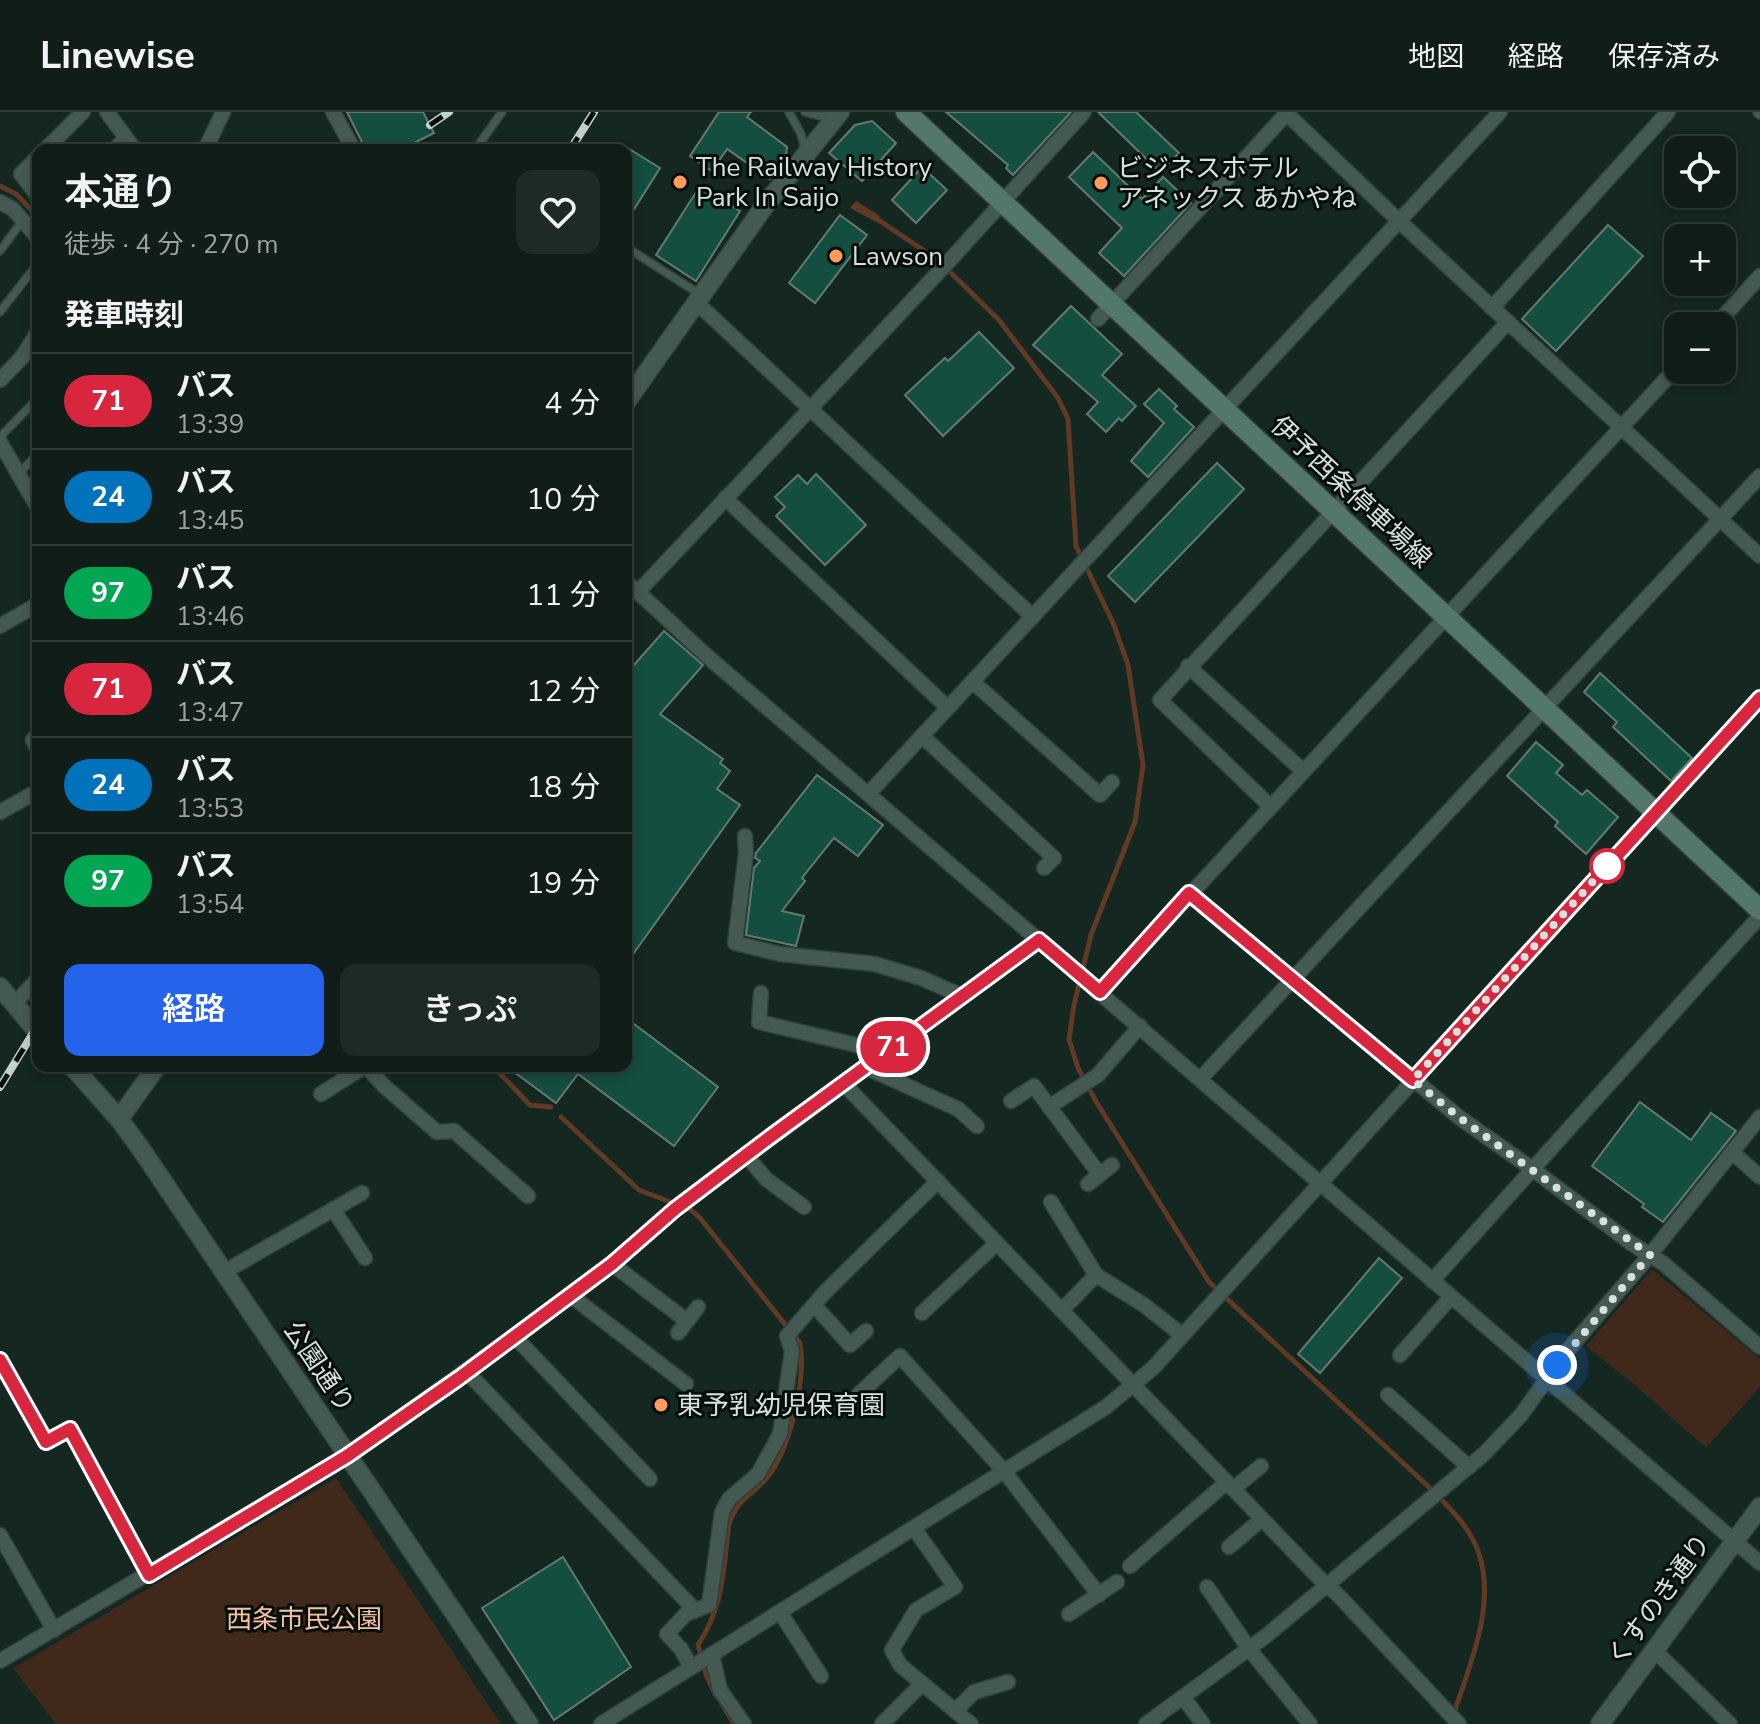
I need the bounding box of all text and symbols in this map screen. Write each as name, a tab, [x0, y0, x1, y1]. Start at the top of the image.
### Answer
text: Linewise	[40, 30, 195, 81]
text: 地図	[1408, 38, 1464, 76]
text: 経路	[1508, 38, 1564, 76]
text: 保存済み	[1608, 38, 1720, 76]
map controls	[1664, 136, 1736, 384]
button: locate	[1664, 136, 1736, 208]
place label: The Railway History Park In Saijo	[696, 150, 933, 215]
place label: ビジネスホテル アネックス あかやね	[1117, 151, 1357, 216]
text: 本通り	[64, 167, 178, 218]
button: heart	[516, 170, 600, 254]
marker: The Railway History Park In Saijo	[671, 173, 689, 191]
marker: ビジネスホテル アネックス あかやね	[1092, 174, 1110, 192]
button: +	[1664, 224, 1736, 296]
text: 徒歩 · 4 分 · 270 m	[64, 227, 279, 262]
place label: Lawson	[852, 239, 943, 274]
marker: Lawson	[827, 247, 845, 265]
text: 発車時刻	[64, 295, 184, 336]
button: −	[1664, 312, 1736, 384]
text: バス	[176, 366, 236, 407]
text: 71	[91, 382, 125, 420]
text: 4 分	[544, 383, 600, 424]
text: 13:39	[176, 407, 244, 442]
street label: 伊予西条停車場線	[1263, 408, 1439, 576]
text: バス	[176, 462, 236, 503]
text: 24	[91, 478, 125, 516]
text: 10 分	[526, 479, 600, 520]
text: 13:45	[176, 503, 244, 538]
text: バス	[176, 558, 236, 599]
text: 97	[91, 574, 125, 612]
text: 11 分	[526, 575, 600, 616]
text: 13:46	[176, 599, 244, 634]
text: バス	[176, 654, 236, 695]
text: 71	[91, 670, 125, 708]
text: 12 分	[526, 671, 600, 712]
text: 13:47	[176, 695, 244, 730]
text: バス	[176, 750, 236, 791]
text: 24	[91, 766, 125, 804]
text: 18 分	[526, 767, 600, 808]
text: 13:53	[176, 791, 244, 826]
text: バス	[176, 846, 236, 887]
unlabelled marker	[1590, 849, 1624, 883]
text: 97	[91, 862, 125, 900]
text: 19 分	[526, 863, 600, 904]
text: 13:54	[176, 887, 244, 922]
button: 経路	[64, 964, 324, 1056]
button: きっぷ	[340, 964, 600, 1056]
line badge: 71	[857, 1021, 929, 1073]
text: 71	[876, 1028, 910, 1066]
street label: 公園通り	[275, 1314, 363, 1420]
your location	[1537, 1345, 1577, 1385]
place label: 東予乳幼児保育園	[677, 1388, 885, 1423]
marker: 東予乳幼児保育園	[652, 1396, 670, 1414]
street label: くすのき通り	[1599, 1527, 1719, 1673]
park label: 西条市民公園	[226, 1602, 382, 1637]

